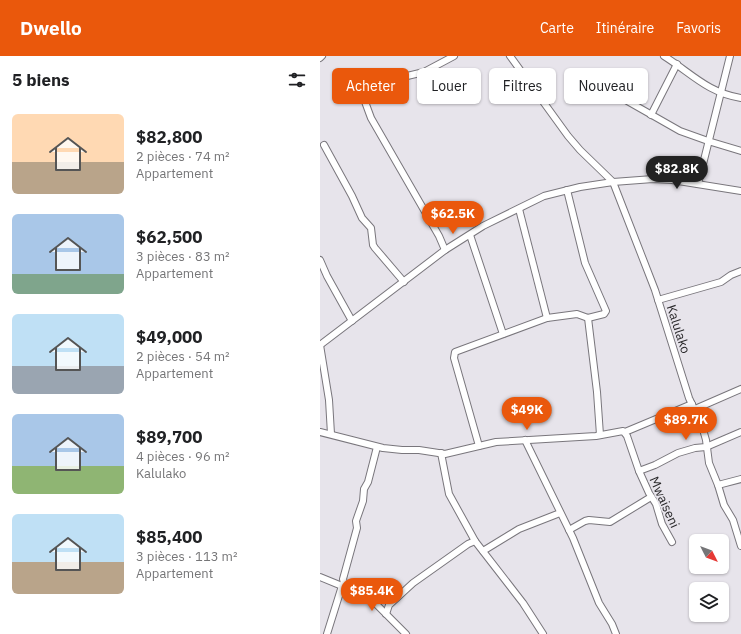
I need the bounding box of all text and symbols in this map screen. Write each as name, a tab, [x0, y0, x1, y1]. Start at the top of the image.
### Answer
text: Dwello	[20, 16, 82, 40]
text: Carte	[540, 19, 574, 37]
text: Itinéraire	[596, 19, 654, 37]
text: Favoris	[676, 19, 721, 37]
chip: Acheter	[332, 68, 409, 104]
chip: Louer	[417, 68, 481, 104]
chip: Filtres	[489, 68, 556, 104]
chip: Nouveau	[564, 68, 648, 104]
text: 5 biens	[12, 69, 70, 91]
icon: filters	[286, 69, 308, 91]
text: $82,800	[136, 126, 203, 148]
icon: home	[44, 130, 92, 178]
text: 2 pièces · 74 m²	[136, 148, 230, 165]
pin: $82.8K	[644, 156, 710, 190]
text: $82.8K	[655, 160, 699, 177]
text: Appartement	[136, 165, 213, 182]
pin: $62.5K	[420, 201, 486, 235]
text: $62.5K	[431, 205, 475, 222]
text: $62,500	[136, 226, 203, 248]
icon: home	[44, 230, 92, 278]
text: 3 pièces · 83 m²	[136, 248, 230, 265]
text: Appartement	[136, 265, 213, 282]
street label: Kalulako	[663, 303, 694, 356]
text: $49,000	[136, 326, 203, 348]
icon: home	[44, 330, 92, 378]
text: 2 pièces · 54 m²	[136, 348, 230, 365]
text: Appartement	[136, 365, 213, 382]
pin: $49K	[503, 397, 551, 431]
text: $49K	[511, 401, 543, 418]
pin: $89.7K	[653, 407, 719, 441]
text: $89.7K	[664, 411, 708, 428]
text: $89,700	[136, 426, 203, 448]
icon: home	[44, 430, 92, 478]
text: 4 pièces · 96 m²	[136, 448, 230, 465]
text: Kalulako	[136, 465, 186, 482]
street label: Mwaiseni	[646, 474, 683, 531]
text: $85,400	[136, 526, 203, 548]
icon: home	[44, 530, 92, 578]
north arrow	[689, 534, 729, 574]
map controls	[689, 534, 729, 622]
text: 3 pièces · 113 m²	[136, 548, 237, 565]
text: Appartement	[136, 565, 213, 582]
pin: $85.4K	[339, 578, 405, 612]
text: $85.4K	[350, 582, 394, 599]
button: layers	[689, 582, 729, 622]

